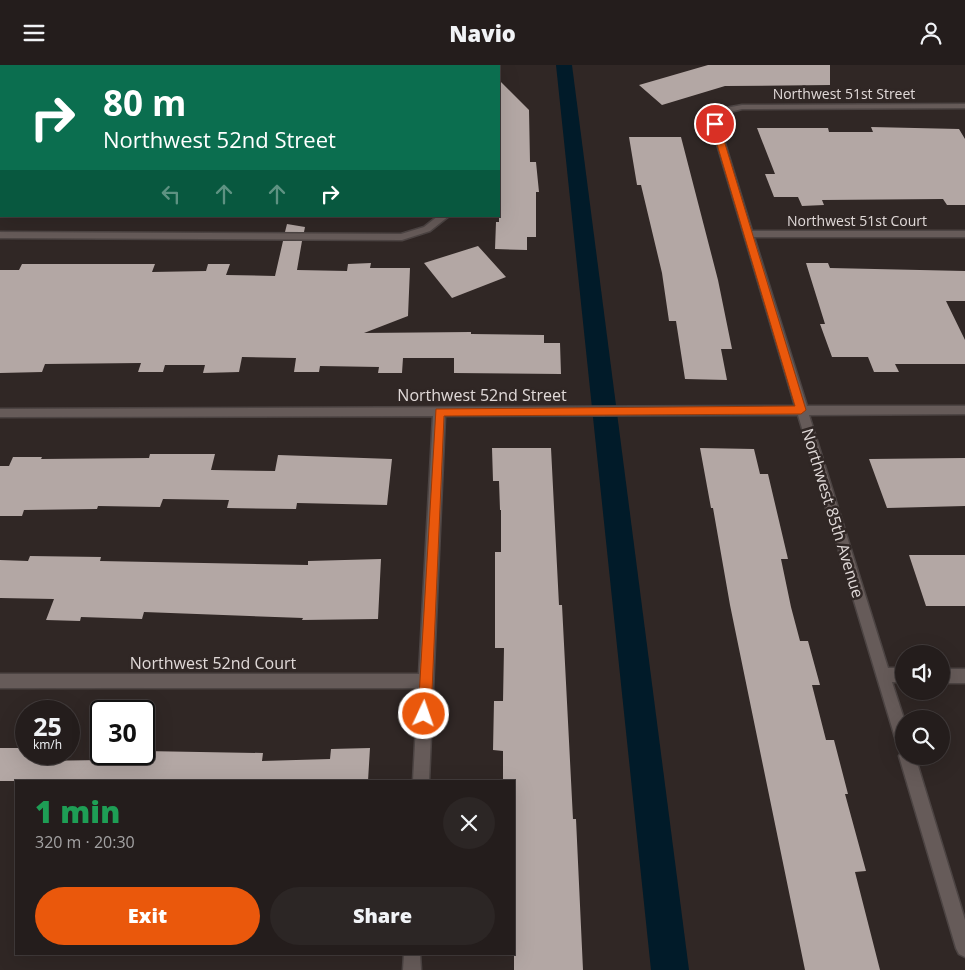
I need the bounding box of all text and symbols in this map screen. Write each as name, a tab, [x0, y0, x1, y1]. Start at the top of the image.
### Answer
text: Navio	[449, 18, 516, 48]
icon: menu	[20, 19, 48, 47]
icon: person	[917, 19, 945, 47]
text: 80 m	[103, 79, 186, 126]
street label: Northwest 51st Street	[773, 84, 915, 103]
icon: right	[20, 85, 85, 150]
pin	[694, 103, 736, 145]
icon: arrive	[701, 110, 729, 138]
text: Northwest 52nd Street	[103, 124, 336, 154]
icon: left	[157, 180, 185, 208]
icon: ahead	[210, 180, 238, 208]
icon: ahead	[263, 180, 291, 208]
icon: right	[316, 180, 344, 208]
street label: Northwest 51st Court	[787, 211, 927, 230]
street label: Northwest 52nd Street	[397, 384, 567, 406]
street label: Northwest 85th Avenue	[797, 426, 869, 601]
map controls	[895, 645, 950, 765]
button: sound	[895, 645, 950, 700]
street label: Northwest 52nd Court	[130, 652, 297, 674]
position arrow	[397, 687, 449, 739]
speed limit sign: 30	[90, 700, 155, 765]
text: 25	[33, 709, 62, 743]
button: search	[895, 710, 950, 765]
text: km/h	[33, 736, 62, 753]
text: 1 min	[35, 791, 120, 832]
button: close	[443, 797, 495, 849]
text: 320 m · 20:30	[35, 831, 135, 853]
button: Exit	[35, 887, 260, 945]
button: Share	[270, 887, 495, 945]

